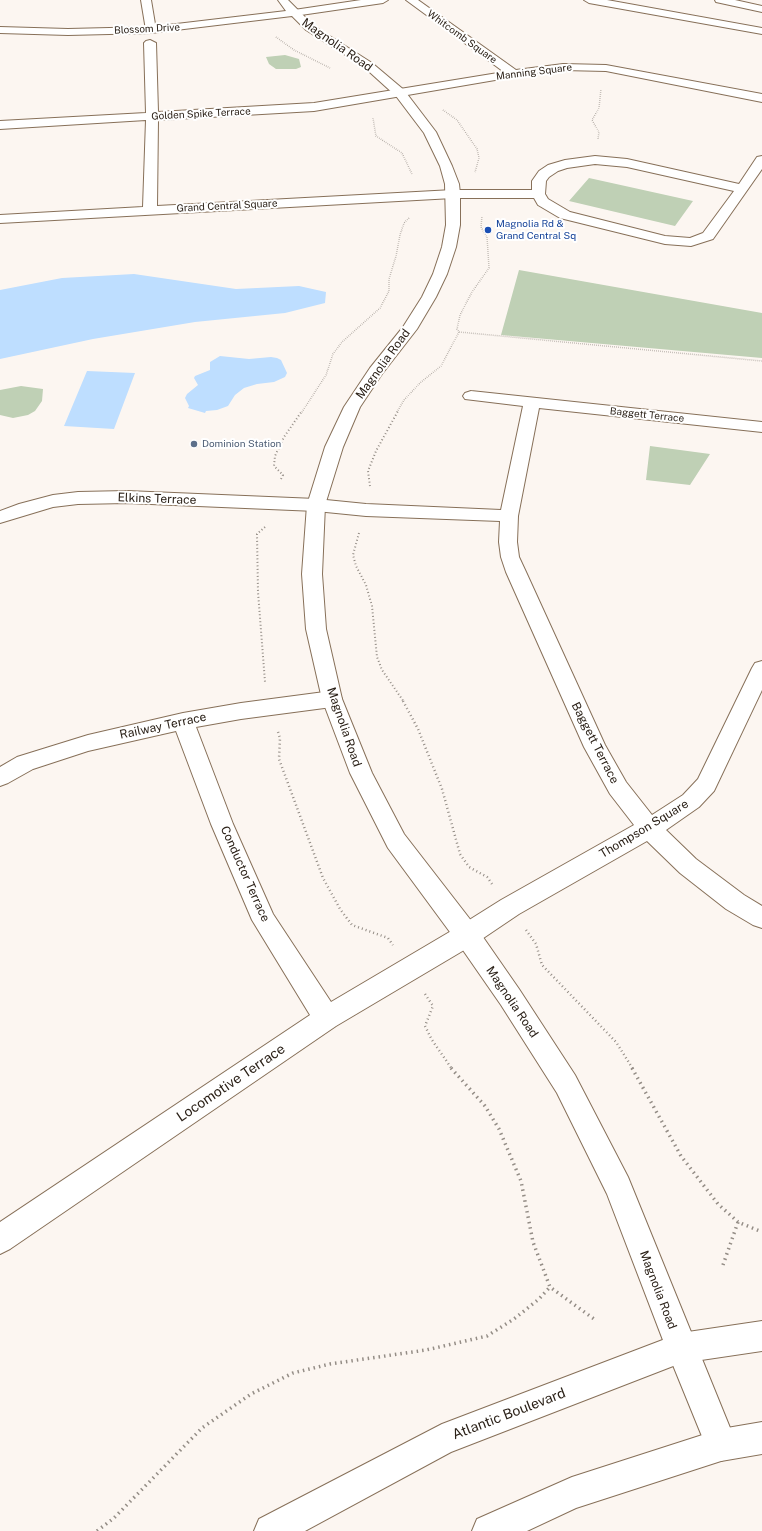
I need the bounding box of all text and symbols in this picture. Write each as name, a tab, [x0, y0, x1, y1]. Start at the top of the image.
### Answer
street label: Whitcomb Square	[425, 8, 499, 66]
street label: Magnolia Road	[299, 15, 375, 75]
street label: Blossom Drive	[114, 21, 180, 37]
street label: Manning Square	[495, 61, 573, 83]
street label: Golden Spike Terrace	[151, 105, 251, 123]
street label: Grand Central Square	[176, 197, 278, 215]
place label: Magnolia Rd & Grand Central Sq	[496, 218, 576, 242]
marker: Magnolia Rd & Grand Central Sq	[483, 225, 493, 235]
street label: Magnolia Road	[353, 326, 413, 402]
street label: Baggett Terrace	[609, 405, 685, 425]
place label: Dominion Station	[202, 438, 281, 450]
marker: Dominion Station	[189, 439, 199, 449]
street label: Elkins Terrace	[117, 490, 197, 508]
street label: Magnolia Road	[324, 685, 364, 769]
street label: Baggett Terrace	[568, 700, 622, 786]
street label: Railway Terrace	[118, 710, 208, 742]
street label: Thompson Square	[597, 797, 691, 861]
street label: Conductor Terrace	[217, 824, 273, 924]
street label: Magnolia Road	[483, 964, 541, 1040]
street label: Locomotive Terrace	[174, 1040, 288, 1126]
street label: Magnolia Road	[636, 1249, 680, 1331]
street label: Atlantic Boulevard	[450, 1385, 568, 1443]

